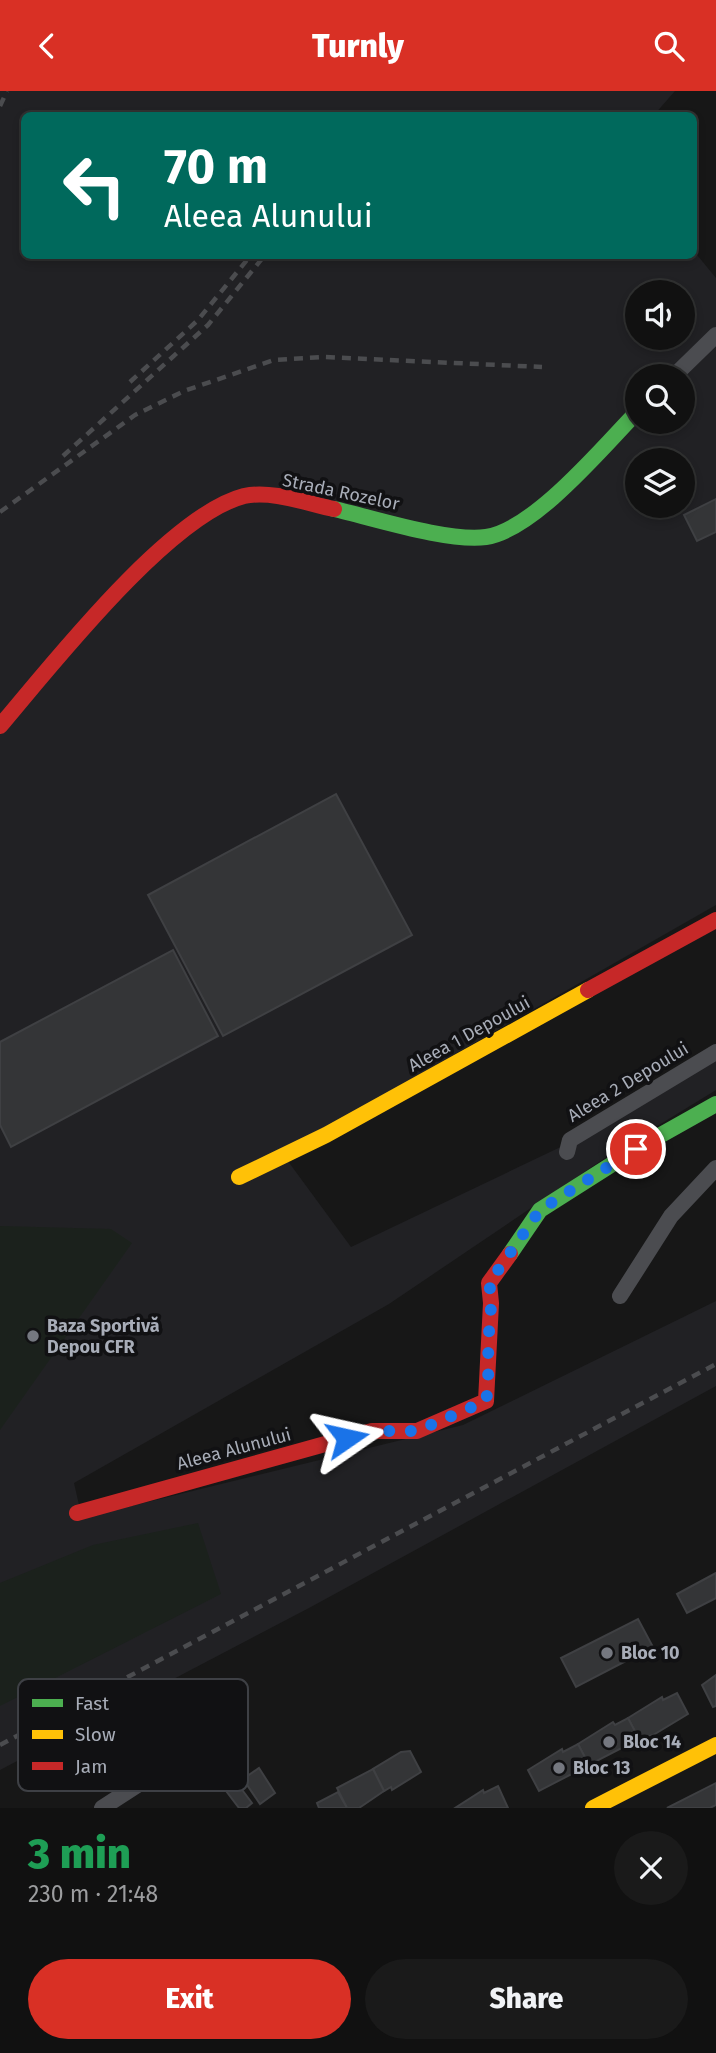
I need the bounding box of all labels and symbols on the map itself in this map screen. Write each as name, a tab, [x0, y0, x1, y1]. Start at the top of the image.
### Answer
street label: Strada Rozelor	[281, 469, 402, 515]
street label: Aleea 1 Depoului	[404, 991, 534, 1077]
street label: Aleea 2 Depoului	[564, 1037, 692, 1127]
pin	[606, 1119, 666, 1179]
place label: Baza Sportivă Depou CFR	[47, 1315, 160, 1358]
marker: Baza Sportivă Depou CFR	[25, 1328, 41, 1344]
position arrow	[310, 1401, 384, 1475]
street label: Aleea Alunului	[174, 1423, 294, 1475]
place label: Bloc 10	[621, 1642, 680, 1664]
marker: Bloc 10	[599, 1645, 615, 1661]
legend	[18, 1679, 248, 1791]
text: Fast	[75, 1692, 109, 1715]
text: Slow	[75, 1723, 116, 1746]
place label: Bloc 14	[623, 1731, 681, 1753]
marker: Bloc 14	[601, 1734, 617, 1750]
text: Jam	[75, 1755, 107, 1778]
place label: Bloc 13	[573, 1757, 630, 1779]
marker: Bloc 13	[551, 1760, 567, 1776]

